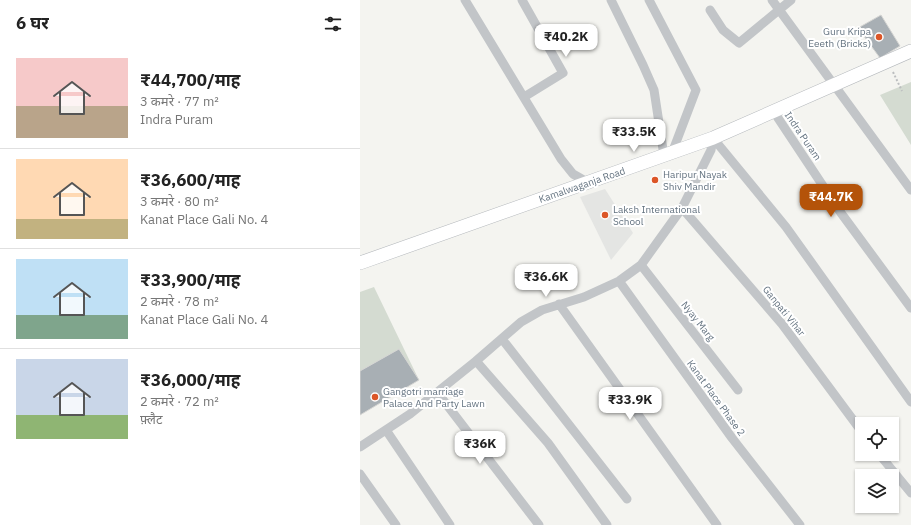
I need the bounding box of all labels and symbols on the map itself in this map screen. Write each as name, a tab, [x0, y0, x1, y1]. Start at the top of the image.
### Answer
pin: ₹40.2K	[533, 24, 599, 58]
place label: Guru Kripa Eeeth (Bricks)	[808, 25, 872, 50]
marker: Guru Kripa Eeeth (Bricks)	[874, 32, 884, 42]
street label: Indra Puram	[782, 109, 824, 163]
pin: ₹33.5K	[601, 119, 667, 153]
street label: Kamalwaganja Road	[537, 164, 627, 206]
place label: Haripur Nayak Shiv Mandir	[663, 168, 728, 193]
marker: Haripur Nayak Shiv Mandir	[650, 175, 660, 185]
pin: ₹44.7K	[798, 184, 864, 218]
place label: Laksh International School	[613, 203, 700, 228]
marker: Laksh International School	[600, 210, 610, 220]
pin: ₹36.6K	[513, 264, 579, 298]
street label: Ganpati Vihar	[760, 283, 808, 339]
street label: Nyay Marg	[678, 299, 718, 344]
street label: Kanat Place Phase 2	[684, 357, 748, 439]
place label: Gangotri marriage Palace And Party Lawn	[383, 385, 485, 410]
pin: ₹33.9K	[597, 387, 663, 421]
marker: Gangotri marriage Palace And Party Lawn	[370, 392, 380, 402]
pin: ₹36K	[456, 431, 504, 465]

